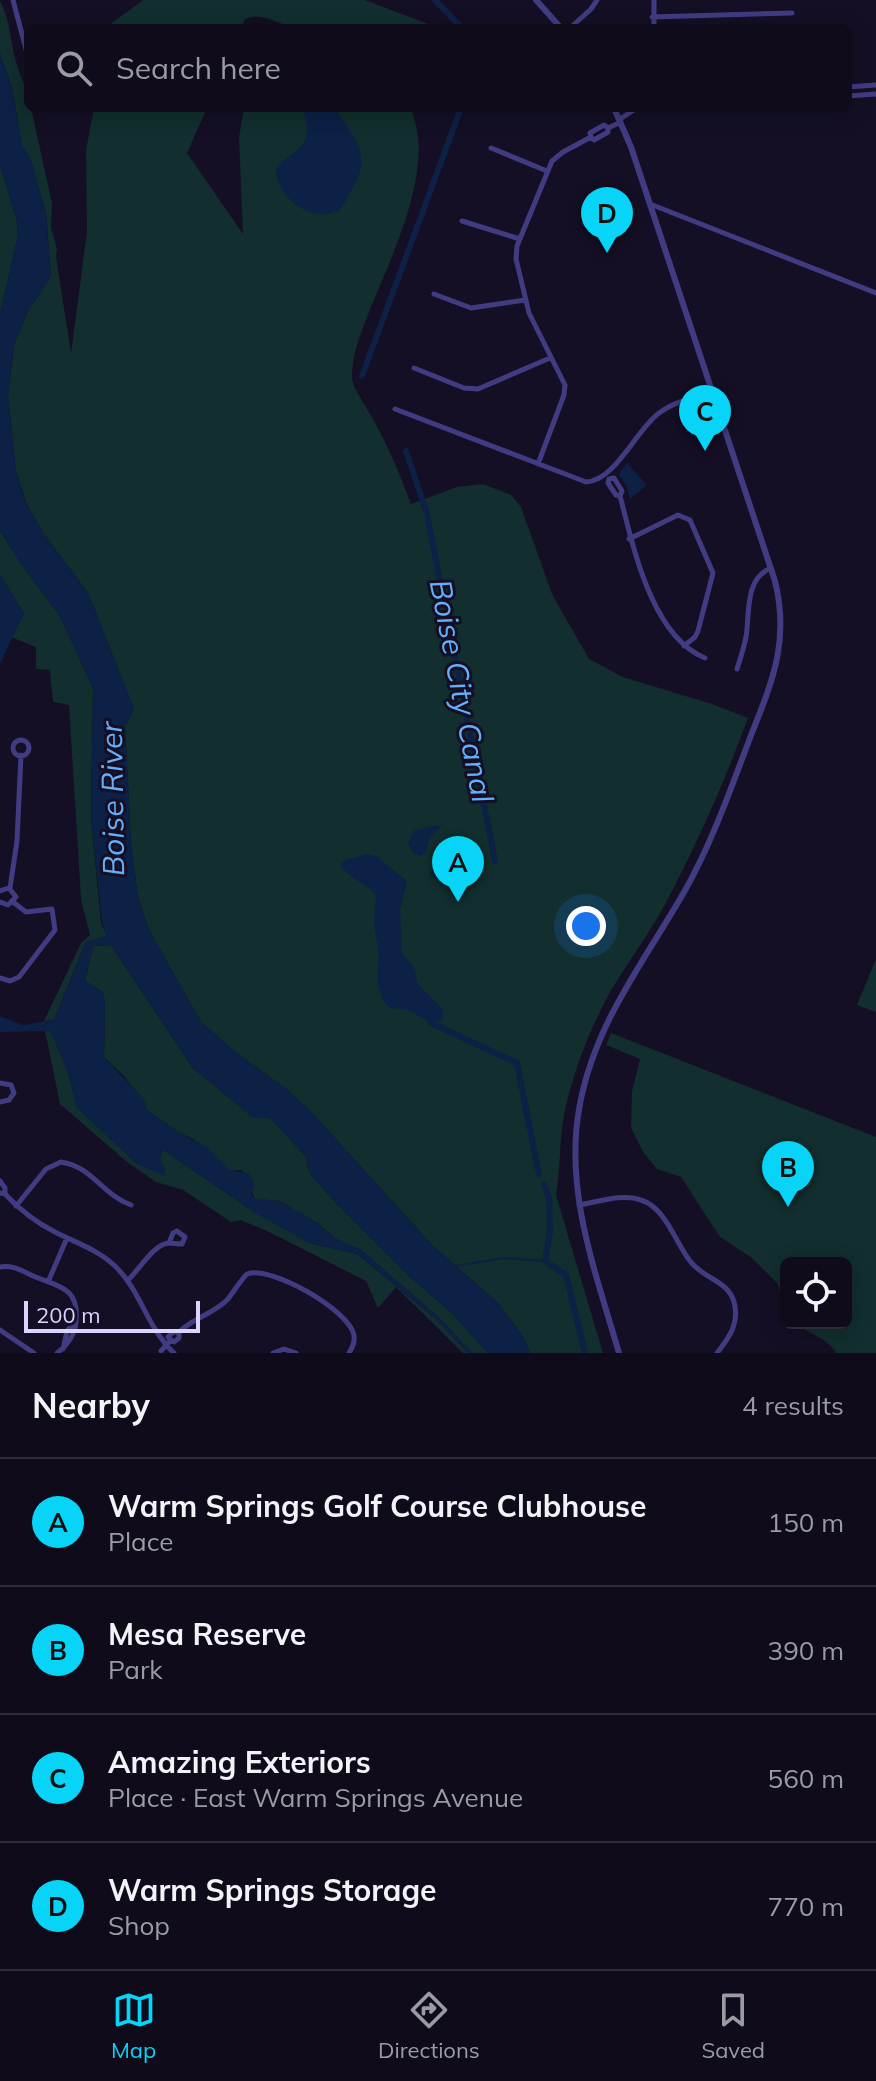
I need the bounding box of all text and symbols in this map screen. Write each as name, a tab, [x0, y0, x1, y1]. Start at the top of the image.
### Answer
search box	[24, 24, 852, 112]
icon: search	[52, 46, 96, 90]
text: Search here	[116, 49, 281, 87]
pin: D	[581, 187, 633, 253]
pin: C	[679, 385, 731, 451]
water label: Boise City Canal	[422, 576, 502, 806]
water label: Boise River	[92, 720, 132, 877]
pin: A	[432, 836, 484, 902]
your location	[566, 906, 606, 946]
pin: B	[762, 1141, 814, 1207]
map controls	[780, 1257, 852, 1329]
button: locate	[780, 1257, 852, 1329]
scale bar	[24, 1297, 200, 1333]
text: 200 m	[36, 1301, 101, 1329]
text: Nearby	[32, 1384, 150, 1427]
text: 4 results	[742, 1389, 844, 1422]
text: Warm Springs Golf Course Clubhouse	[108, 1487, 647, 1525]
text: A	[48, 1506, 68, 1539]
text: 150 m	[768, 1506, 844, 1539]
text: Place	[108, 1525, 173, 1558]
text: Mesa Reserve	[108, 1615, 306, 1653]
text: B	[49, 1634, 67, 1667]
text: 390 m	[768, 1634, 844, 1667]
text: Park	[108, 1653, 163, 1686]
text: Amazing Exteriors	[108, 1743, 371, 1781]
text: C	[49, 1762, 67, 1795]
text: 560 m	[768, 1762, 844, 1795]
text: Place · East Warm Springs Avenue	[108, 1781, 523, 1814]
text: Warm Springs Storage	[108, 1871, 437, 1909]
text: D	[48, 1890, 68, 1923]
text: 770 m	[768, 1890, 844, 1923]
text: Shop	[108, 1909, 170, 1942]
tab: Map	[111, 1988, 156, 2064]
tab: Directions	[378, 1988, 480, 2064]
tab: Saved	[702, 1988, 765, 2064]

